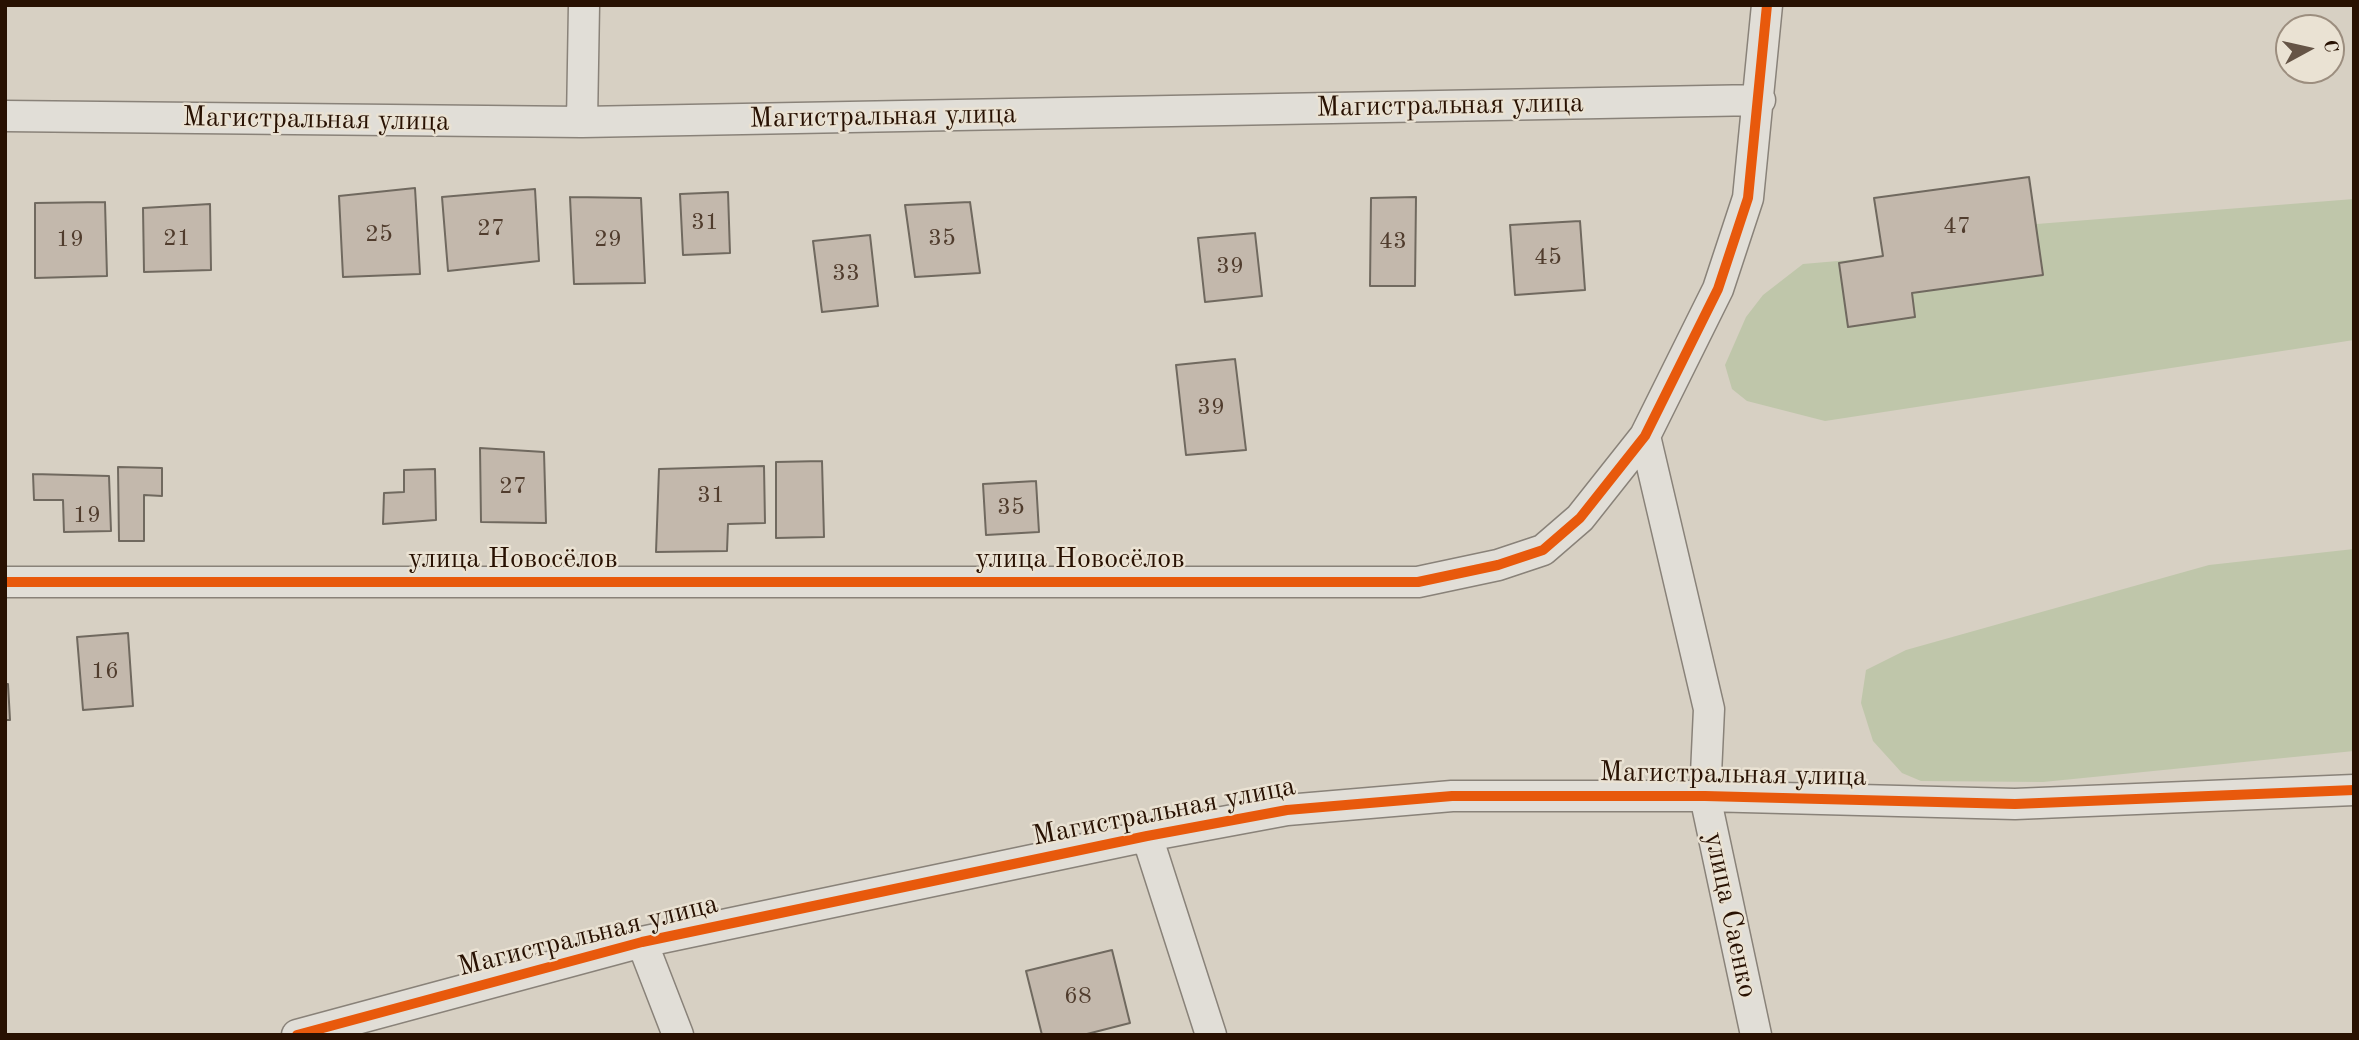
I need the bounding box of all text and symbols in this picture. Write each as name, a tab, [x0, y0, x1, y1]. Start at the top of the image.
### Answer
north arrow	[2275, 14, 2345, 84]
text: С	[2319, 39, 2340, 54]
street label: Магистральная улица	[1316, 87, 1584, 125]
street label: Магистральная улица	[749, 98, 1017, 136]
street label: Магистральная улица	[182, 101, 450, 139]
house number: 31	[691, 209, 719, 237]
house number: 47	[1943, 213, 1971, 241]
house number: 27	[477, 215, 505, 243]
house number: 25	[365, 221, 393, 249]
house number: 21	[163, 225, 191, 253]
house number: 35	[928, 225, 956, 253]
house number: 19	[56, 226, 84, 254]
house number: 29	[594, 226, 622, 254]
house number: 43	[1379, 228, 1407, 256]
house number: 45	[1534, 244, 1562, 272]
house number: 39	[1216, 253, 1244, 281]
house number: 33	[832, 260, 860, 288]
house number: 39	[1197, 394, 1225, 422]
house number: 27	[499, 473, 527, 501]
house number: 31	[697, 482, 725, 510]
house number: 35	[997, 494, 1025, 522]
house number: 19	[73, 502, 101, 530]
street label: улица Новосёлов	[408, 543, 618, 577]
street label: улица Новосёлов	[975, 543, 1185, 577]
house number: 16	[91, 658, 119, 686]
street label: Магистральная улица	[1599, 756, 1867, 794]
street label: Магистральная улица	[1030, 770, 1298, 854]
street label: улица Саенко	[1696, 829, 1764, 1001]
street label: Магистральная улица	[454, 887, 722, 985]
house number: 68	[1064, 983, 1092, 1011]

